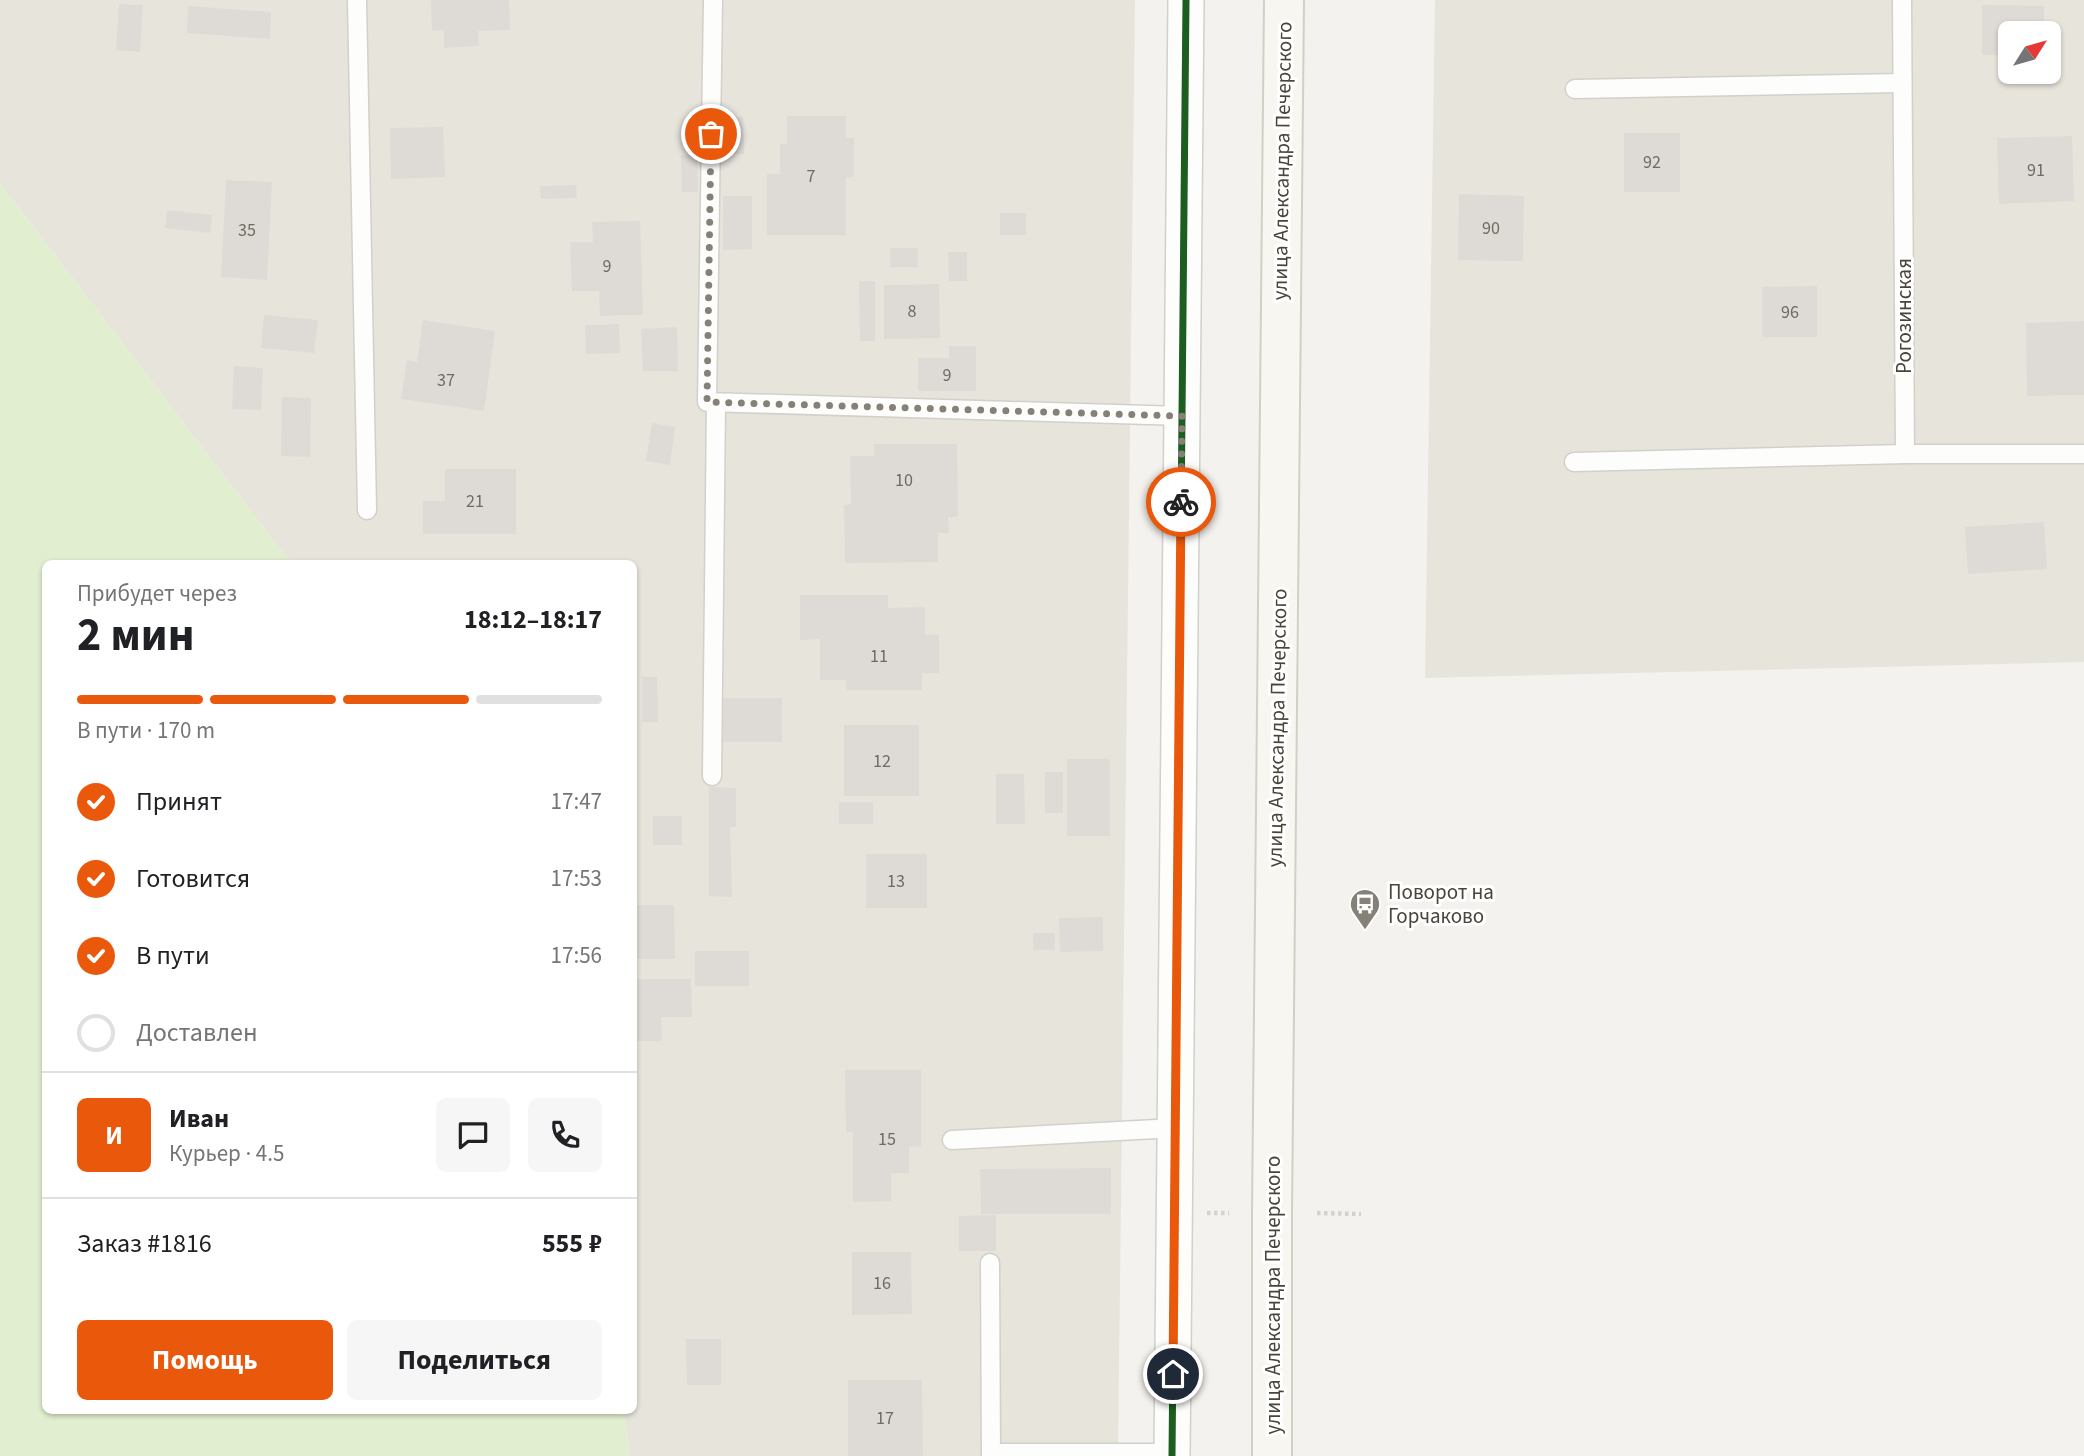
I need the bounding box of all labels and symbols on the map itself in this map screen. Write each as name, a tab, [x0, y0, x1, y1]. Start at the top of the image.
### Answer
street label: улица Александра Печерского	[1265, 21, 1299, 301]
north arrow	[1998, 21, 2062, 84]
pin	[681, 104, 741, 164]
house number: 92	[1643, 150, 1661, 175]
house number: 91	[2027, 158, 2045, 183]
house number: 7	[807, 164, 816, 189]
house number: 90	[1482, 216, 1500, 241]
house number: 35	[238, 218, 256, 243]
house number: 9	[603, 254, 612, 279]
street label: Рогозинская	[1889, 258, 1919, 374]
house number: 8	[908, 299, 917, 324]
house number: 96	[1781, 300, 1799, 325]
house number: 9	[943, 363, 952, 388]
house number: 37	[437, 368, 455, 393]
courier	[1146, 467, 1216, 537]
house number: 10	[895, 468, 913, 493]
house number: 21	[466, 489, 484, 514]
street label: улица Александра Печерского	[1260, 588, 1294, 868]
house number: 11	[870, 644, 888, 669]
house number: 12	[873, 749, 891, 774]
house number: 13	[887, 869, 905, 894]
place label: Поворот на Горчаково	[1388, 877, 1494, 931]
bus stop icon: Поворот на Горчаково	[1348, 887, 1382, 931]
house number: 15	[878, 1127, 896, 1152]
street label: улица Александра Печерского	[1258, 1156, 1288, 1434]
house number: 16	[873, 1271, 891, 1296]
pin	[1143, 1344, 1203, 1404]
house number: 17	[876, 1406, 894, 1431]

